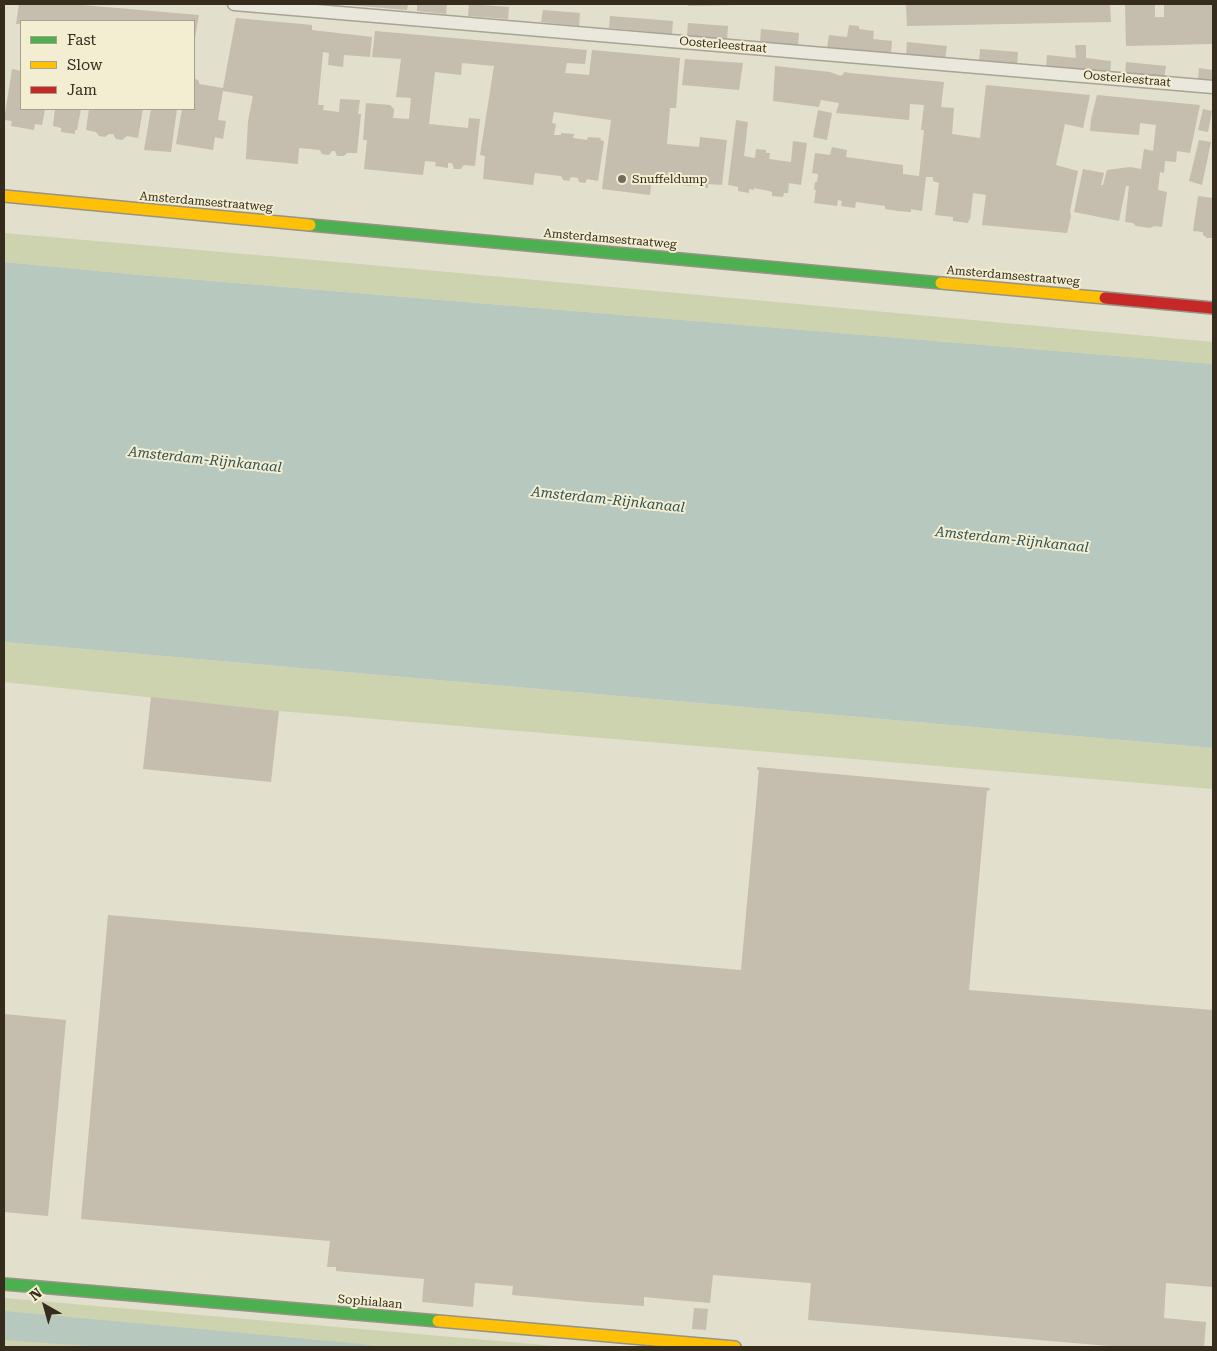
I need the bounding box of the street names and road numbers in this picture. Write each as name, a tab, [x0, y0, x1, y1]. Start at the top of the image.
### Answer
street label: Oosterleestraat	[679, 34, 767, 56]
street label: Oosterleestraat	[1083, 68, 1171, 90]
street label: Amsterdamsestraatweg	[139, 189, 273, 215]
street label: Amsterdamsestraatweg	[543, 226, 677, 252]
street label: Amsterdamsestraatweg	[946, 263, 1080, 289]
street label: Sophialaan	[337, 1292, 403, 1312]

